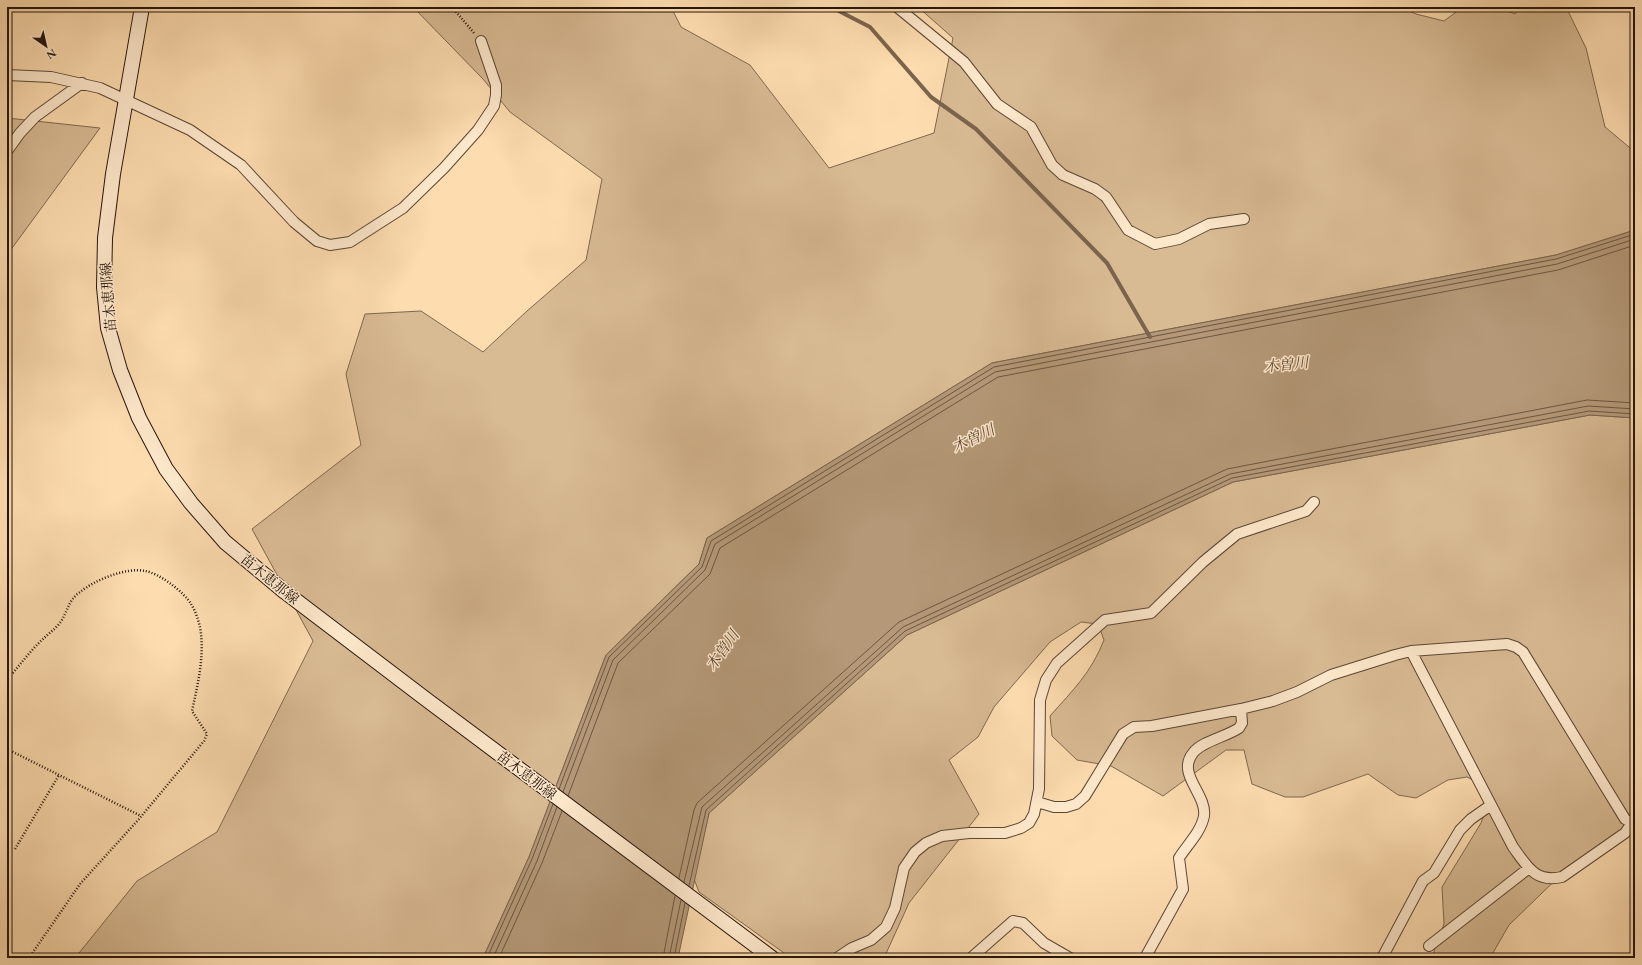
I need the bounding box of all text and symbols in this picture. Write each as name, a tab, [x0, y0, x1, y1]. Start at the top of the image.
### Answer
north arrow	[26, 26, 66, 66]
text: N	[44, 46, 59, 63]
street label: 苗木恵那線	[96, 261, 120, 333]
water label: 木曽川	[1263, 352, 1311, 376]
water label: 木曽川	[949, 419, 999, 456]
street label: 苗木恵那線	[237, 550, 303, 608]
water label: 木曽川	[701, 624, 744, 674]
street label: 苗木恵那線	[494, 747, 560, 803]

